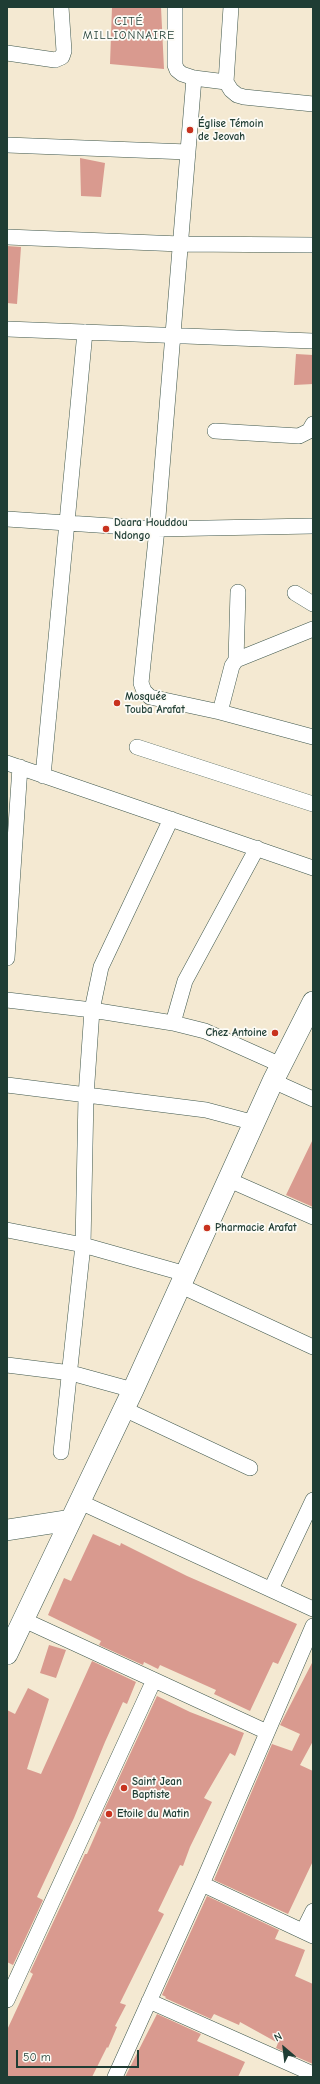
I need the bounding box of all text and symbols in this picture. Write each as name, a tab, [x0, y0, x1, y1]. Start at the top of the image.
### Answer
district label: CITÉ MILLIONNAIRE	[83, 15, 175, 43]
place label: Église Témoin de Jeovah	[198, 117, 263, 143]
marker: Église Témoin de Jeovah	[185, 125, 195, 135]
place label: Daara Houddou Ndongo	[114, 516, 188, 542]
marker: Daara Houddou Ndongo	[101, 524, 111, 534]
place label: Mosquée Touba Arafat	[125, 690, 185, 716]
marker: Mosquée Touba Arafat	[112, 698, 122, 708]
place label: Chez Antoine	[205, 1026, 267, 1040]
marker: Chez Antoine	[270, 1028, 280, 1038]
place label: Pharmacie Arafat	[215, 1221, 297, 1235]
marker: Pharmacie Arafat	[202, 1223, 212, 1233]
place label: Saint Jean Baptiste	[132, 1775, 182, 1801]
marker: Saint Jean Baptiste	[119, 1783, 129, 1793]
place label: Etoile du Matin	[117, 1807, 189, 1821]
marker: Etoile du Matin	[104, 1809, 114, 1819]
north arrow	[264, 2028, 304, 2068]
text: N	[272, 2030, 284, 2044]
scale bar	[18, 2042, 141, 2068]
text: 50 m	[23, 2050, 51, 2064]

